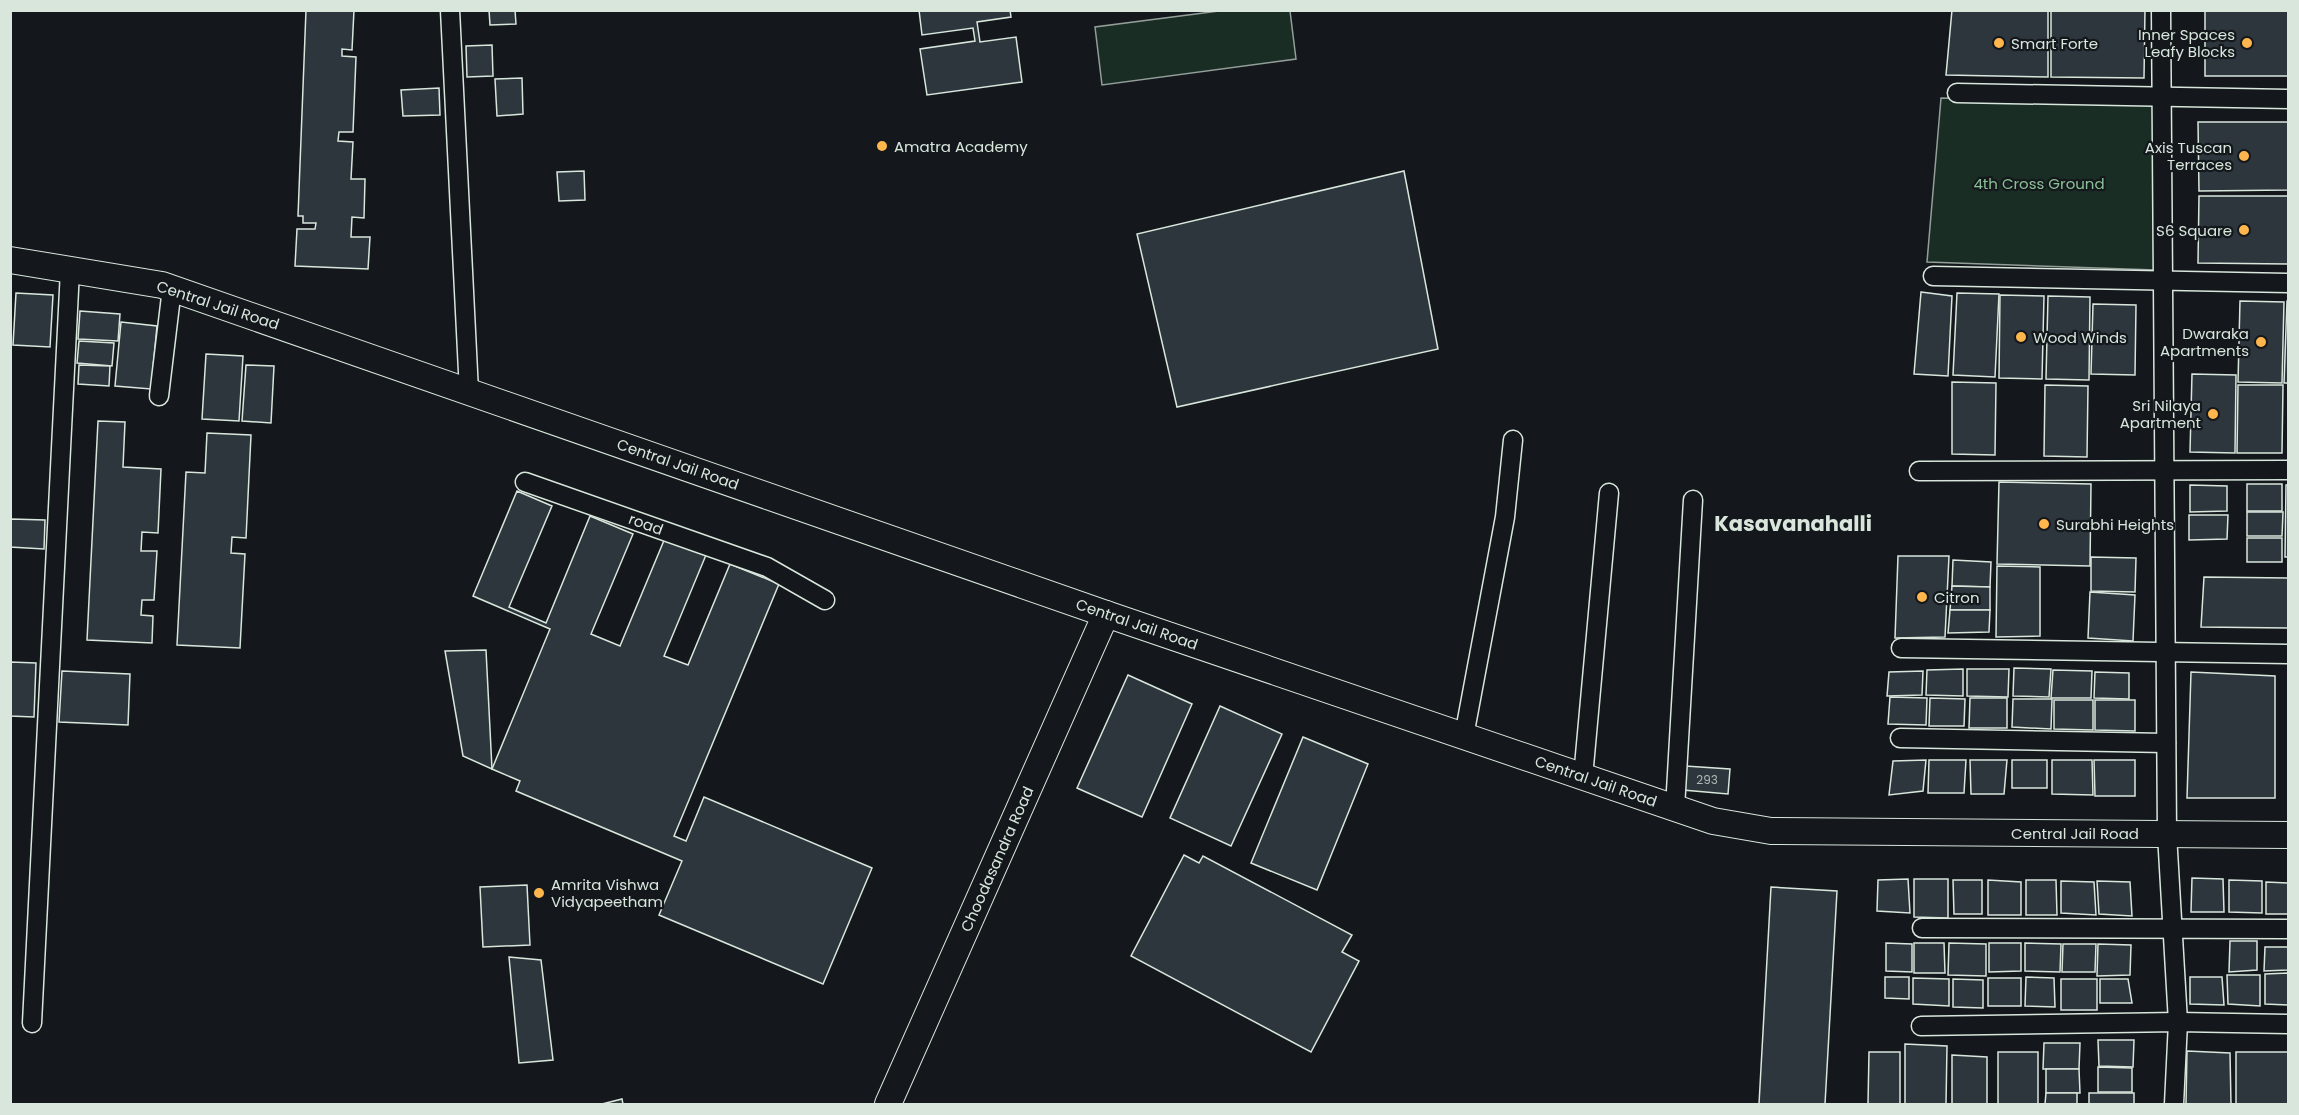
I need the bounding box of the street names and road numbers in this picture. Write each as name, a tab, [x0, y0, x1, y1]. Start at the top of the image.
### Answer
street label: Central Jail Road	[154, 275, 282, 335]
street label: Central Jail Road	[614, 433, 742, 495]
street label: road	[626, 508, 666, 540]
street label: Central Jail Road	[1073, 593, 1201, 655]
street label: Central Jail Road	[1532, 750, 1660, 812]
street label: Choodasandra Road	[955, 783, 1039, 935]
street label: Central Jail Road	[2011, 823, 2139, 844]

